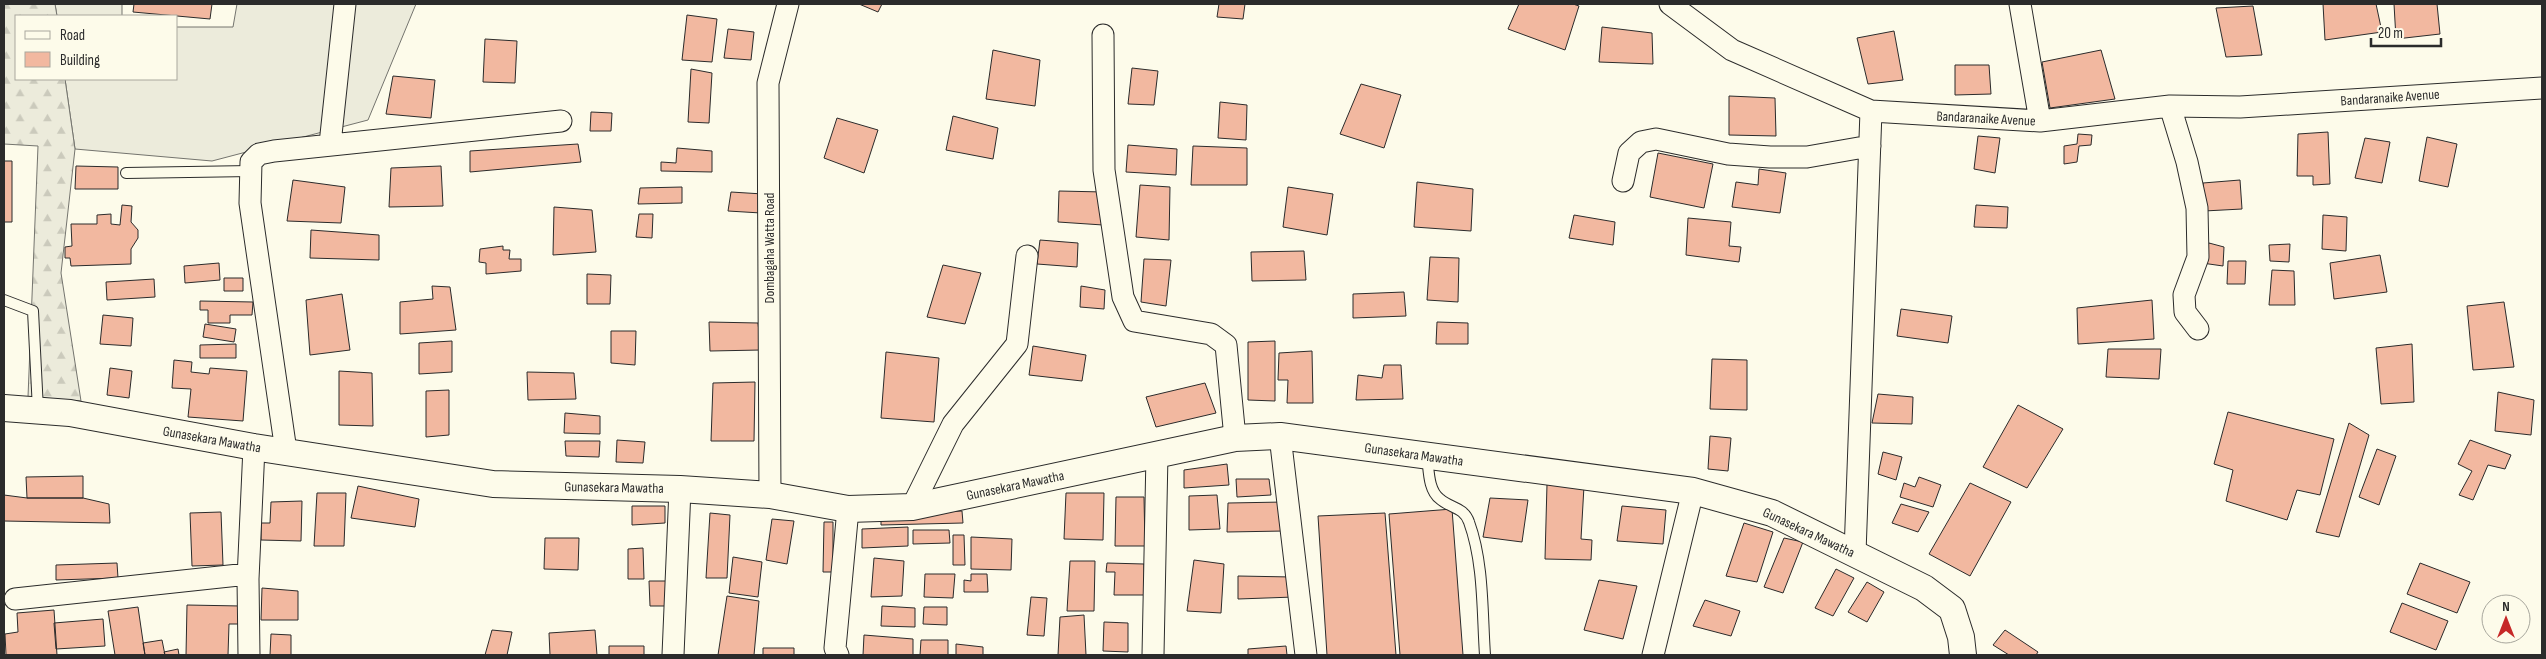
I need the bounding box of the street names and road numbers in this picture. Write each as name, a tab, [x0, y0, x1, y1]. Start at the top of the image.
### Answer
street label: Bandaranaike Avenue	[2340, 86, 2440, 109]
street label: Bandaranaike Avenue	[1936, 107, 2036, 130]
street label: Dombagaha Watta Road	[761, 192, 778, 303]
street label: Gunasekara Mawatha	[161, 422, 262, 456]
street label: Gunasekara Mawatha	[1364, 439, 1464, 470]
street label: Gunasekara Mawatha	[965, 467, 1065, 504]
street label: Gunasekara Mawatha	[564, 478, 664, 497]
street label: Gunasekara Mawatha	[1760, 504, 1857, 561]

